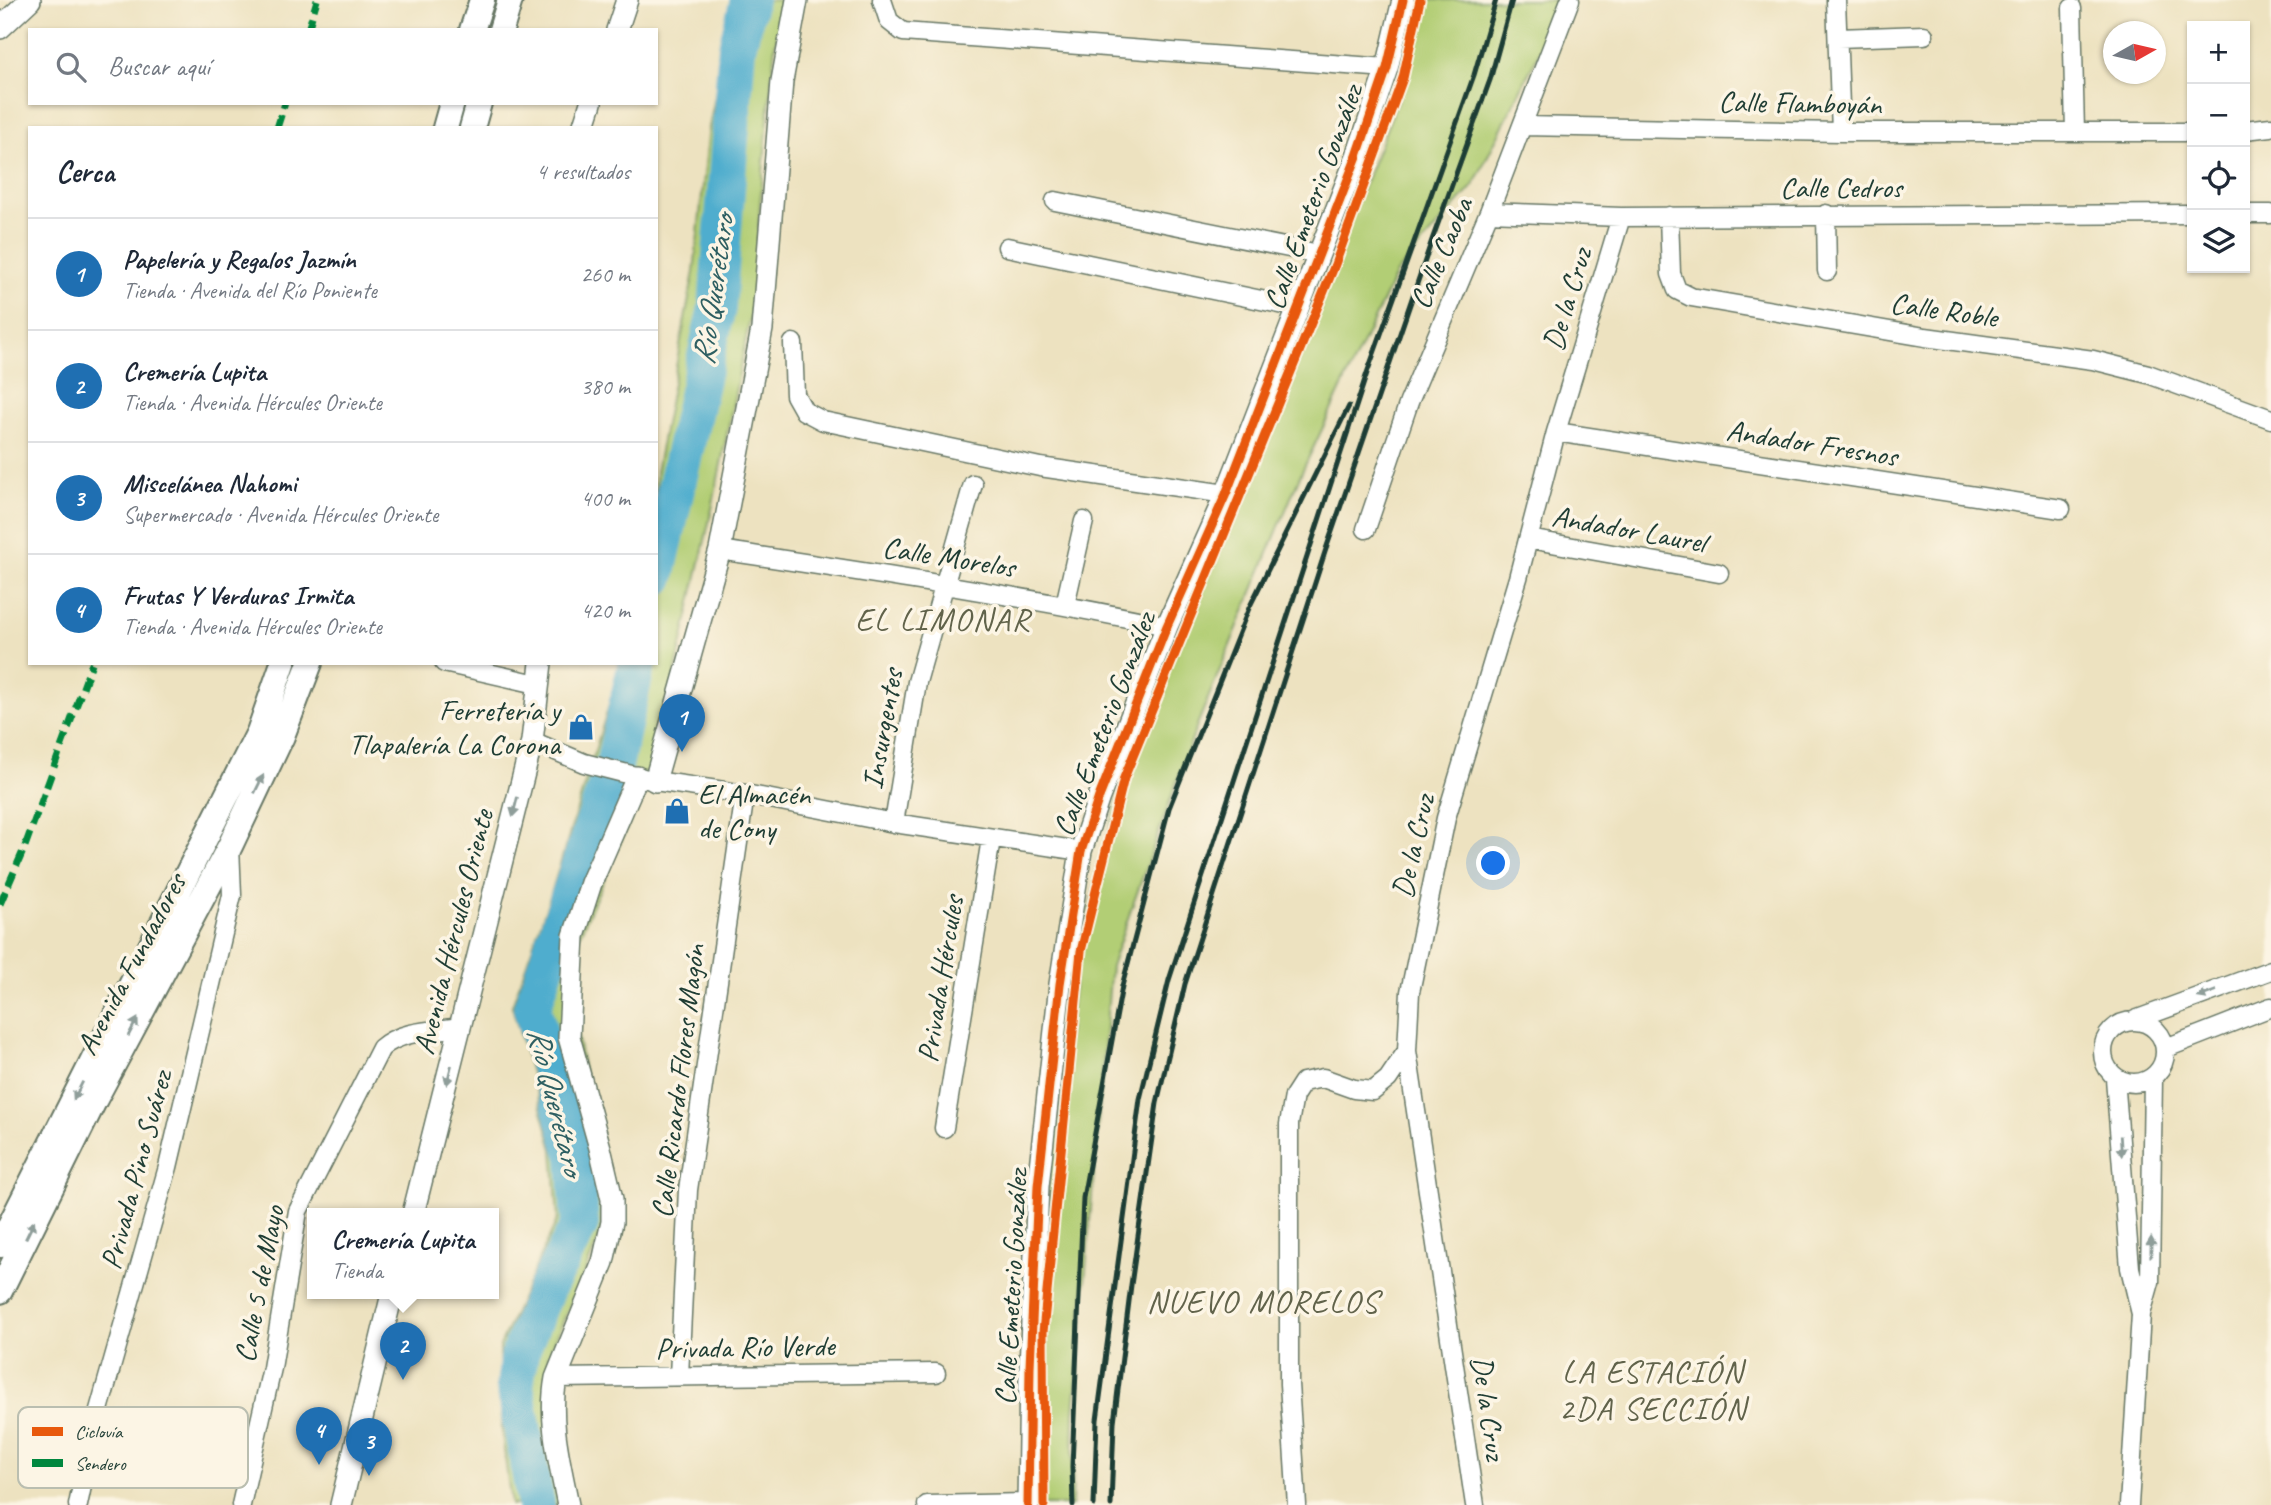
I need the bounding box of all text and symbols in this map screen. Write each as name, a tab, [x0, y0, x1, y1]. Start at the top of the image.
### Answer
north arrow	[2103, 21, 2166, 84]
map controls	[2187, 21, 2250, 273]
button: +	[2187, 21, 2250, 84]
search box	[28, 28, 658, 105]
icon: search	[52, 48, 90, 86]
text: Buscar aquí	[108, 50, 210, 83]
street label: Calle Emeterio González	[1255, 77, 1372, 315]
street label: Calle Flamboyán	[1718, 83, 1883, 123]
button: −	[2187, 84, 2250, 147]
button: locate	[2187, 147, 2250, 210]
text: Cerca	[56, 153, 114, 191]
text: 4 resultados	[536, 157, 630, 186]
street label: Calle Cedros	[1780, 168, 1905, 206]
street label: Calle Caoba	[1401, 190, 1482, 314]
water label: Río Querétaro	[682, 207, 745, 367]
button: layers	[2187, 210, 2250, 273]
street label: De la Cruz	[1534, 242, 1601, 355]
text: Papelería y Regalos Jazmín	[123, 243, 356, 276]
text: 1	[74, 260, 84, 289]
text: 260 m	[581, 260, 630, 289]
text: Tienda · Avenida del Río Poniente	[123, 276, 377, 305]
street label: Calle Roble	[1888, 284, 2002, 337]
text: Cremería Lupita	[123, 355, 266, 388]
text: 2	[74, 372, 84, 401]
text: 380 m	[581, 372, 630, 401]
text: Tienda · Avenida Hércules Oriente	[123, 388, 382, 417]
street label: Andador Fresnos	[1724, 411, 1903, 476]
text: Miscelánea Nahomi	[123, 467, 296, 500]
text: 3	[74, 484, 84, 513]
text: 400 m	[581, 484, 630, 513]
street label: Andador Laurel	[1549, 497, 1714, 562]
text: Supermercado · Avenida Hércules Oriente	[123, 500, 438, 529]
street label: Calle Morelos	[880, 528, 1021, 587]
text: Frutas Y Verduras Irmita	[123, 579, 353, 612]
text: 4	[74, 596, 84, 625]
text: 420 m	[581, 596, 630, 625]
district label: EL LIMONAR	[855, 599, 1033, 640]
street label: Calle Emeterio González	[1044, 605, 1165, 841]
text: Tienda · Avenida Hércules Oriente	[123, 612, 382, 641]
street label: Insurgentes	[853, 663, 912, 792]
place label: Ferretería y Tlapalería La Corona	[348, 691, 563, 763]
pin: 1	[659, 694, 705, 752]
shop icon: Ferretería y Tlapalería La Corona	[566, 712, 596, 742]
one-way arrow	[253, 774, 265, 794]
place label: El Almacén de Cony	[698, 775, 812, 847]
street label: De la Cruz	[1383, 789, 1444, 901]
one-way arrow	[509, 796, 520, 818]
shop icon: El Almacén de Cony	[662, 796, 692, 826]
street label: Avenida Hércules Oriente	[404, 804, 502, 1058]
your location	[1476, 846, 1510, 880]
street label: Avenida Fundadores	[67, 864, 196, 1061]
street label: Privada Hércules	[908, 890, 972, 1065]
street label: Calle Ricardo Flores Magón	[642, 941, 714, 1220]
one-way arrow	[2196, 989, 2217, 1000]
one-way arrow	[127, 1017, 139, 1037]
water label: Río Querétaro	[518, 1023, 595, 1184]
street label: Privada Pino Suárez	[91, 1064, 181, 1273]
one-way arrow	[443, 1064, 454, 1086]
one-way arrow	[73, 1081, 84, 1101]
one-way arrow	[2116, 1135, 2127, 1157]
street label: Calle Emeterio González	[986, 1165, 1036, 1406]
street label: Calle 5 de Mayo	[225, 1201, 293, 1365]
popup	[307, 1208, 499, 1299]
one-way arrow	[25, 1220, 36, 1240]
text: Cremería Lupita	[332, 1223, 474, 1256]
one-way arrow	[2145, 1236, 2157, 1258]
text: Tienda	[332, 1256, 383, 1285]
district label: NUEVO MORELOS	[1147, 1281, 1384, 1322]
pin: 2	[380, 1322, 426, 1380]
street label: Privada Río Verde	[655, 1326, 837, 1368]
district label: LA ESTACIÓN 2DA SECCIÓN	[1559, 1351, 1750, 1429]
street label: De la Cruz	[1463, 1353, 1515, 1464]
legend	[18, 1407, 248, 1488]
pin: 4	[296, 1407, 342, 1465]
pin: 3	[346, 1418, 392, 1476]
text: Ciclovía	[75, 1420, 124, 1444]
text: Sendero	[75, 1452, 127, 1476]

